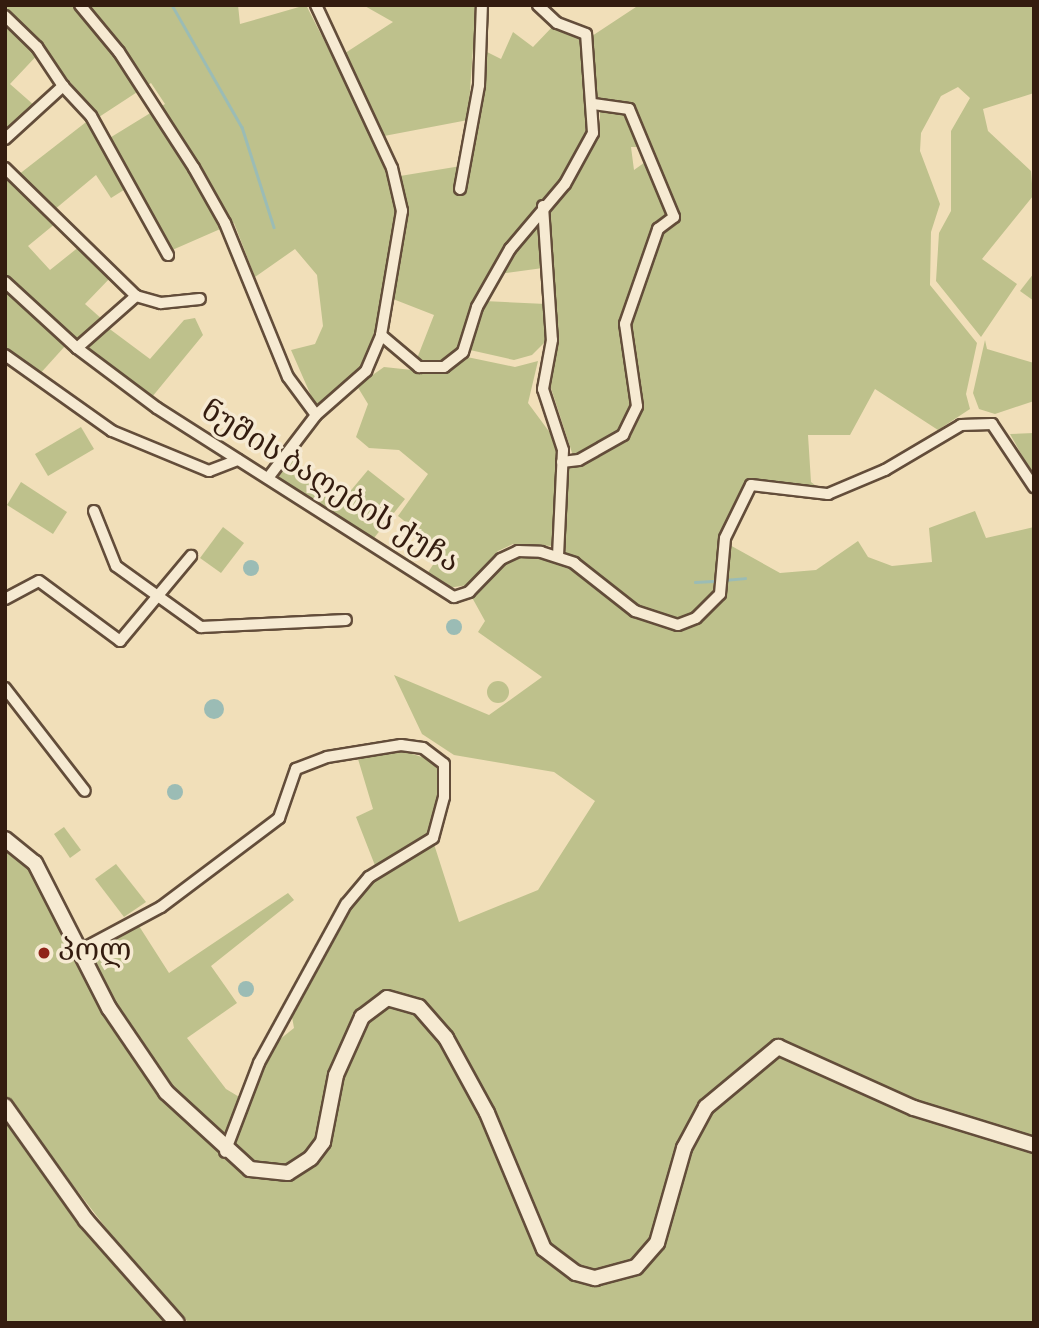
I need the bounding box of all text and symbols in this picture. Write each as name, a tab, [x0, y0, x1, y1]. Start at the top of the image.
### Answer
street label: ნუშის ბაღების ქუჩა	[193, 394, 465, 582]
place label: პოლ	[58, 935, 131, 971]
marker: პოლ	[36, 945, 52, 961]

